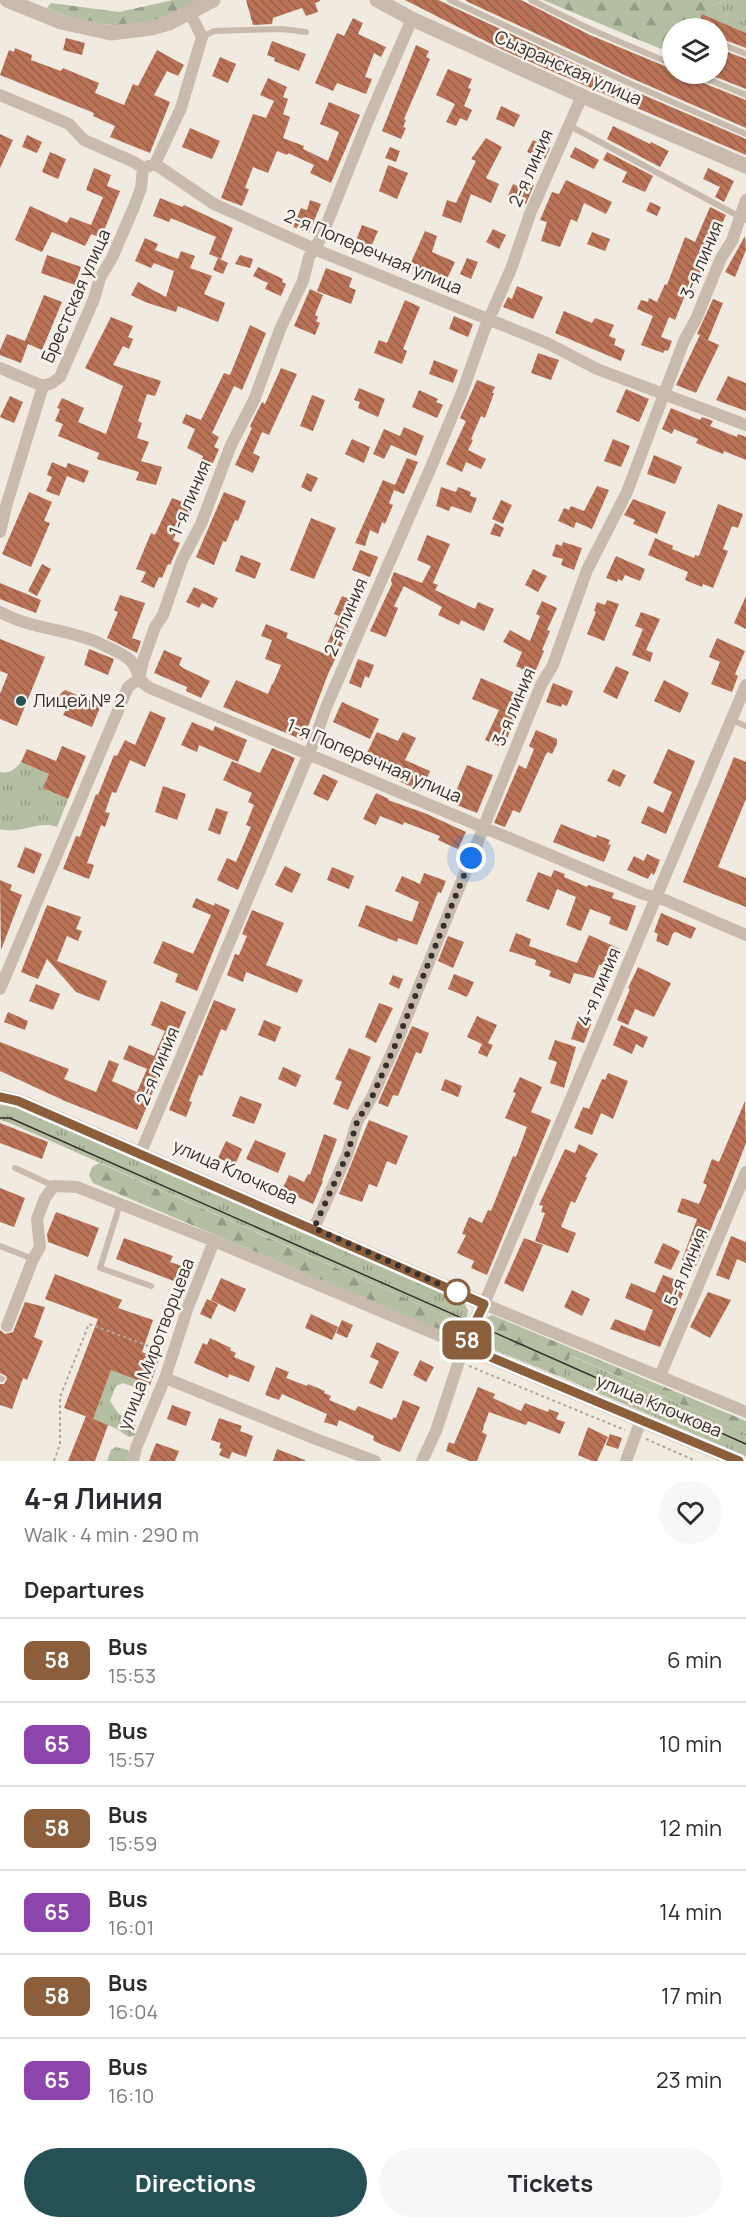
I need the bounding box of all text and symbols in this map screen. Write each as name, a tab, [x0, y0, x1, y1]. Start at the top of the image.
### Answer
map controls	[662, 18, 728, 84]
button: layers	[662, 18, 728, 84]
street label: Сызранская улица	[491, 24, 646, 110]
street label: 2-я линия	[502, 125, 558, 210]
street label: 2-я Поперечная улица	[281, 203, 466, 299]
street label: 3-я линия	[674, 217, 728, 302]
street label: Брестская улица	[35, 225, 115, 366]
street label: 1-я линия	[162, 456, 216, 539]
street label: 2-я линия	[318, 574, 372, 659]
street label: 3-я линия	[486, 664, 540, 749]
place label: Лицей № 2	[33, 688, 125, 712]
marker: Лицей № 2	[14, 694, 28, 708]
street label: 1-я Поперечная улица	[283, 712, 466, 808]
your location	[456, 843, 486, 873]
street label: 4-я линия	[571, 944, 625, 1030]
street label: 2-я линия	[130, 1023, 184, 1108]
street label: улица Клочкова	[169, 1133, 302, 1209]
street label: 5-я линия	[658, 1224, 712, 1309]
street label: улица Миротворцева	[111, 1254, 199, 1433]
unlabelled marker	[444, 1279, 470, 1305]
line badge: 58	[440, 1320, 494, 1360]
text: 58	[454, 1326, 480, 1354]
street label: улица Клочкова	[593, 1368, 726, 1442]
text: 4-я Линия	[24, 1479, 163, 1517]
button: heart	[659, 1481, 722, 1544]
text: Walk · 4 min · 290 m	[24, 1521, 199, 1548]
text: Departures	[24, 1575, 144, 1605]
text: Bus	[108, 1632, 148, 1662]
text: 6 min	[667, 1645, 722, 1675]
text: 58	[44, 1646, 70, 1674]
text: 15:53	[108, 1662, 156, 1689]
text: Bus	[108, 1716, 148, 1746]
text: 10 min	[659, 1729, 722, 1759]
text: 65	[44, 1730, 70, 1758]
text: 15:57	[108, 1746, 155, 1773]
text: Bus	[108, 1800, 148, 1830]
text: 12 min	[660, 1813, 722, 1843]
text: 58	[44, 1814, 70, 1842]
text: 15:59	[108, 1830, 157, 1857]
text: Bus	[108, 1884, 148, 1914]
text: 14 min	[659, 1897, 722, 1927]
text: 65	[44, 1898, 70, 1926]
text: 16:01	[108, 1914, 154, 1941]
text: Bus	[108, 1968, 148, 1998]
text: 17 min	[661, 1981, 722, 2011]
text: 58	[44, 1982, 70, 2010]
text: 16:04	[108, 1998, 158, 2025]
text: Bus	[108, 2052, 148, 2082]
text: 23 min	[656, 2065, 722, 2095]
text: 65	[44, 2066, 70, 2094]
text: 16:10	[108, 2082, 154, 2109]
button: Directions	[24, 2148, 367, 2217]
button: Tickets	[379, 2148, 722, 2217]

